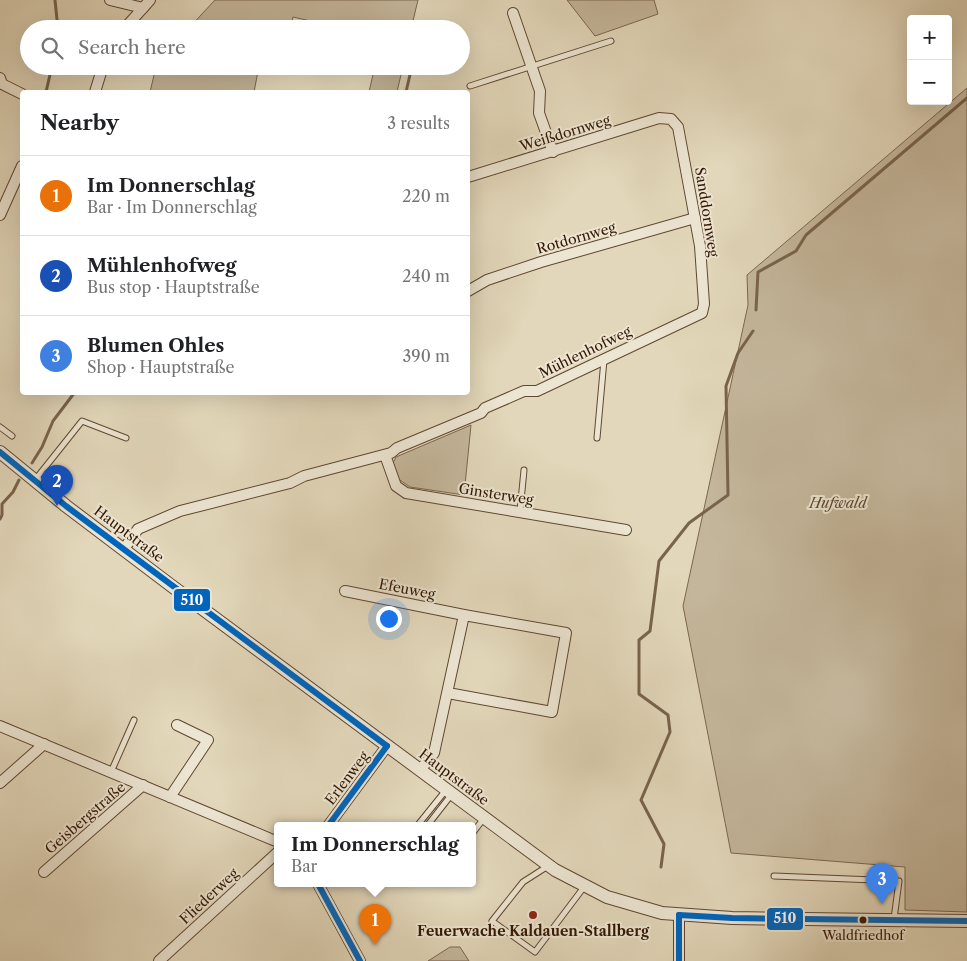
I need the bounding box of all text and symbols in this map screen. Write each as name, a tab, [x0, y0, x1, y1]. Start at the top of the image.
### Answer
map controls	[907, 15, 952, 105]
button: +	[907, 15, 952, 60]
search box	[20, 20, 470, 75]
icon: search	[38, 34, 66, 62]
text: Search here	[78, 36, 186, 59]
button: −	[907, 60, 952, 105]
text: Nearby	[40, 110, 119, 135]
street label: Weißdornweg	[517, 111, 613, 156]
text: 3 results	[387, 113, 450, 133]
street label: Sanddornweg	[691, 166, 723, 259]
text: Im Donnerschlag	[87, 174, 255, 197]
text: 1	[52, 186, 60, 206]
text: 220 m	[402, 186, 450, 206]
text: Bar · Im Donnerschlag	[87, 197, 257, 217]
street label: Rotdornweg	[534, 218, 618, 258]
text: Mühlenhofweg	[87, 254, 236, 277]
text: 2	[51, 266, 61, 286]
text: 240 m	[402, 266, 450, 286]
text: Bus stop · Hauptstraße	[87, 277, 260, 297]
street label: Mühlenhofweg	[536, 322, 635, 382]
text: Blumen Ohles	[87, 334, 224, 357]
text: 3	[51, 346, 61, 366]
text: 390 m	[403, 346, 450, 366]
text: Shop · Hauptstraße	[87, 357, 234, 377]
pin: 2	[41, 465, 73, 506]
street label: Ginsterweg	[457, 479, 535, 509]
park label: Hufwald	[808, 494, 868, 512]
street label: Hauptstraße	[90, 502, 168, 566]
street label: Efeuweg	[377, 575, 437, 603]
line badge: 510	[173, 588, 211, 612]
text: 510	[181, 591, 203, 609]
your location	[376, 606, 402, 632]
street label: Hauptstraße	[415, 745, 493, 809]
street label: Erlenweg	[321, 747, 373, 808]
street label: Geisbergstraße	[41, 778, 129, 858]
popup	[274, 822, 476, 887]
text: Im Donnerschlag	[291, 833, 459, 856]
text: Bar	[291, 856, 317, 876]
pin: 3	[866, 863, 898, 904]
street label: Fliederweg	[176, 864, 243, 928]
pin: 1	[359, 904, 391, 945]
line badge: 510	[766, 907, 804, 931]
marker: Feuerwache Kaldauen-Stallberg	[527, 909, 539, 921]
text: 510	[774, 909, 796, 927]
marker: Waldfriedhof	[858, 915, 868, 925]
place label: Feuerwache Kaldauen-Stallberg	[417, 922, 650, 940]
place label: Waldfriedhof	[821, 927, 905, 943]

